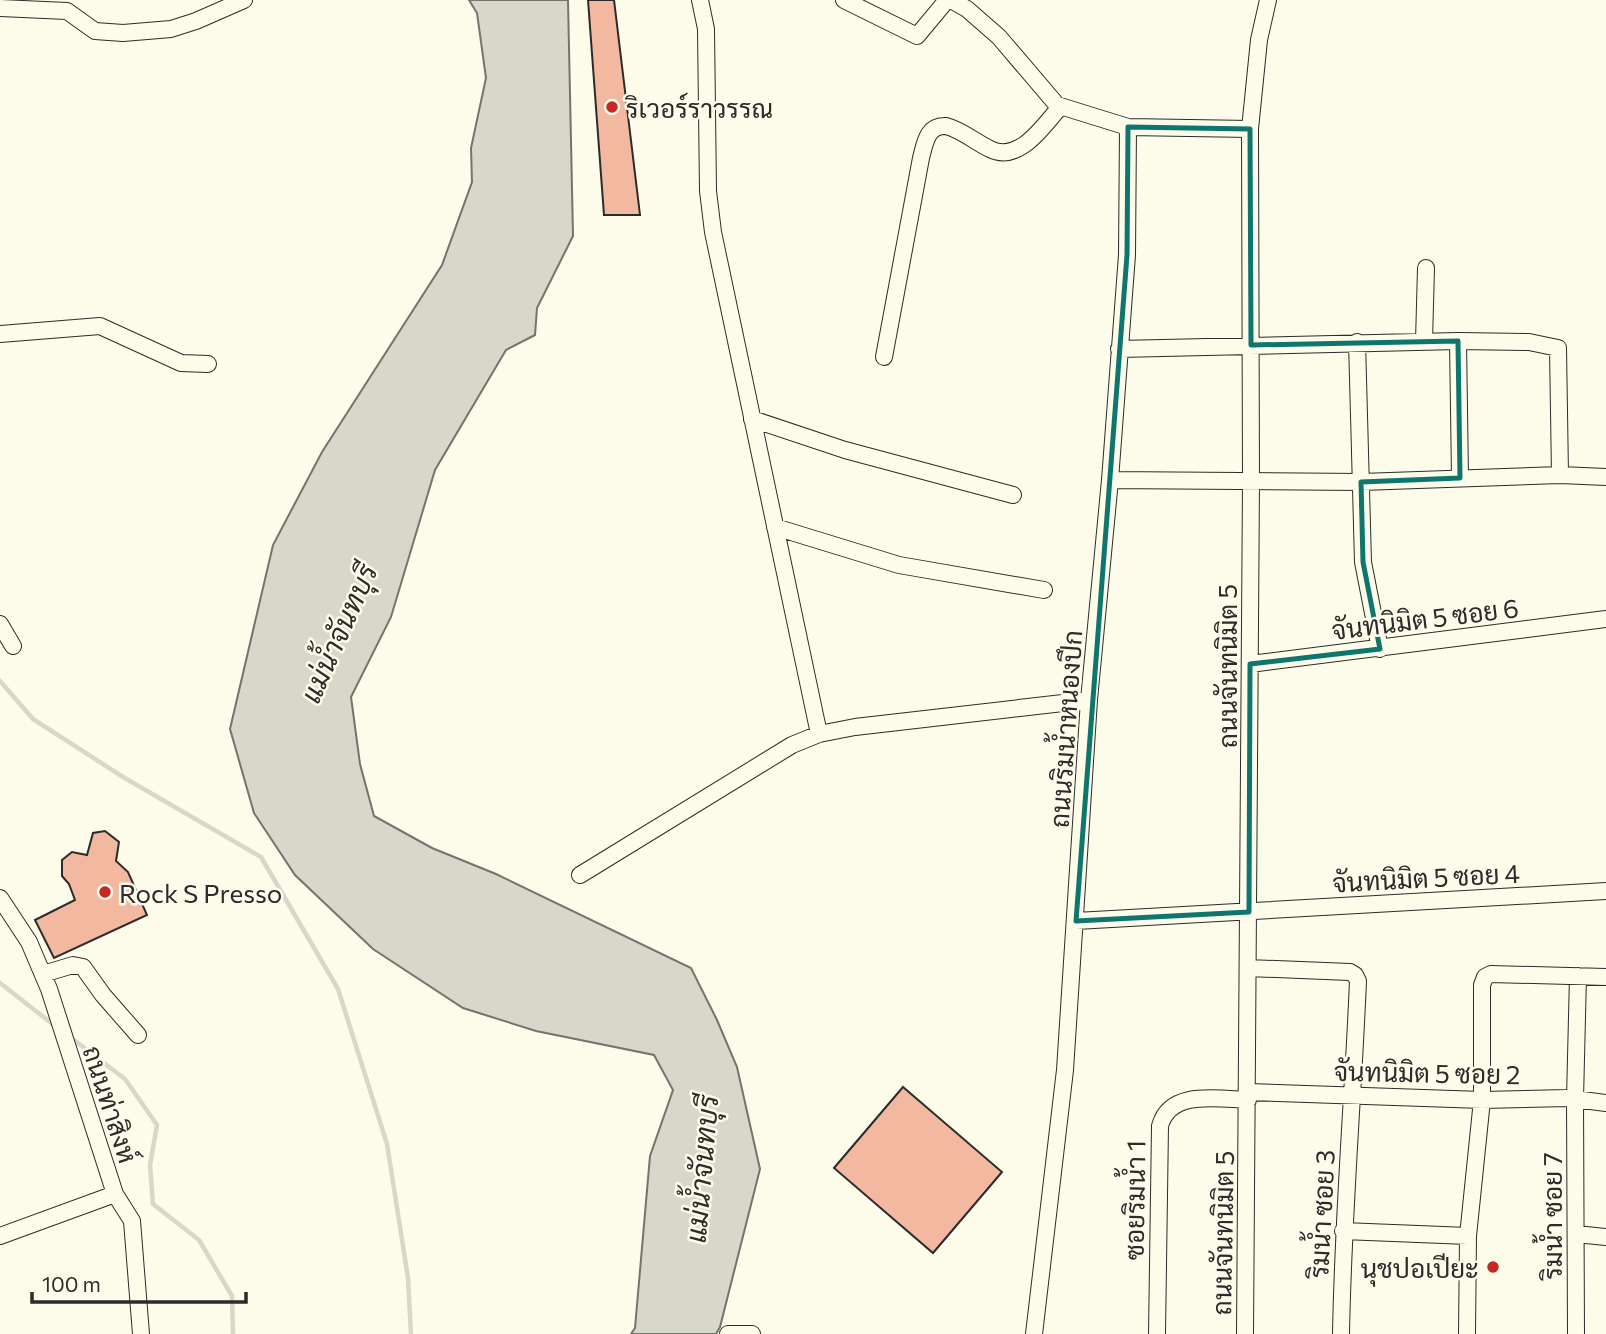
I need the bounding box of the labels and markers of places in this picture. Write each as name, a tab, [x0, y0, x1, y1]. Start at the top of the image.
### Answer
place label: ริเวอร์ราวรรณ	[625, 92, 773, 123]
marker: ริเวอร์ราวรรณ	[604, 99, 620, 115]
place label: Rock S Presso	[119, 877, 282, 908]
marker: Rock S Presso	[97, 884, 113, 900]
place label: นุชปอเปียะ	[1361, 1252, 1479, 1287]
marker: นุชปอเปียะ	[1485, 1259, 1501, 1275]

